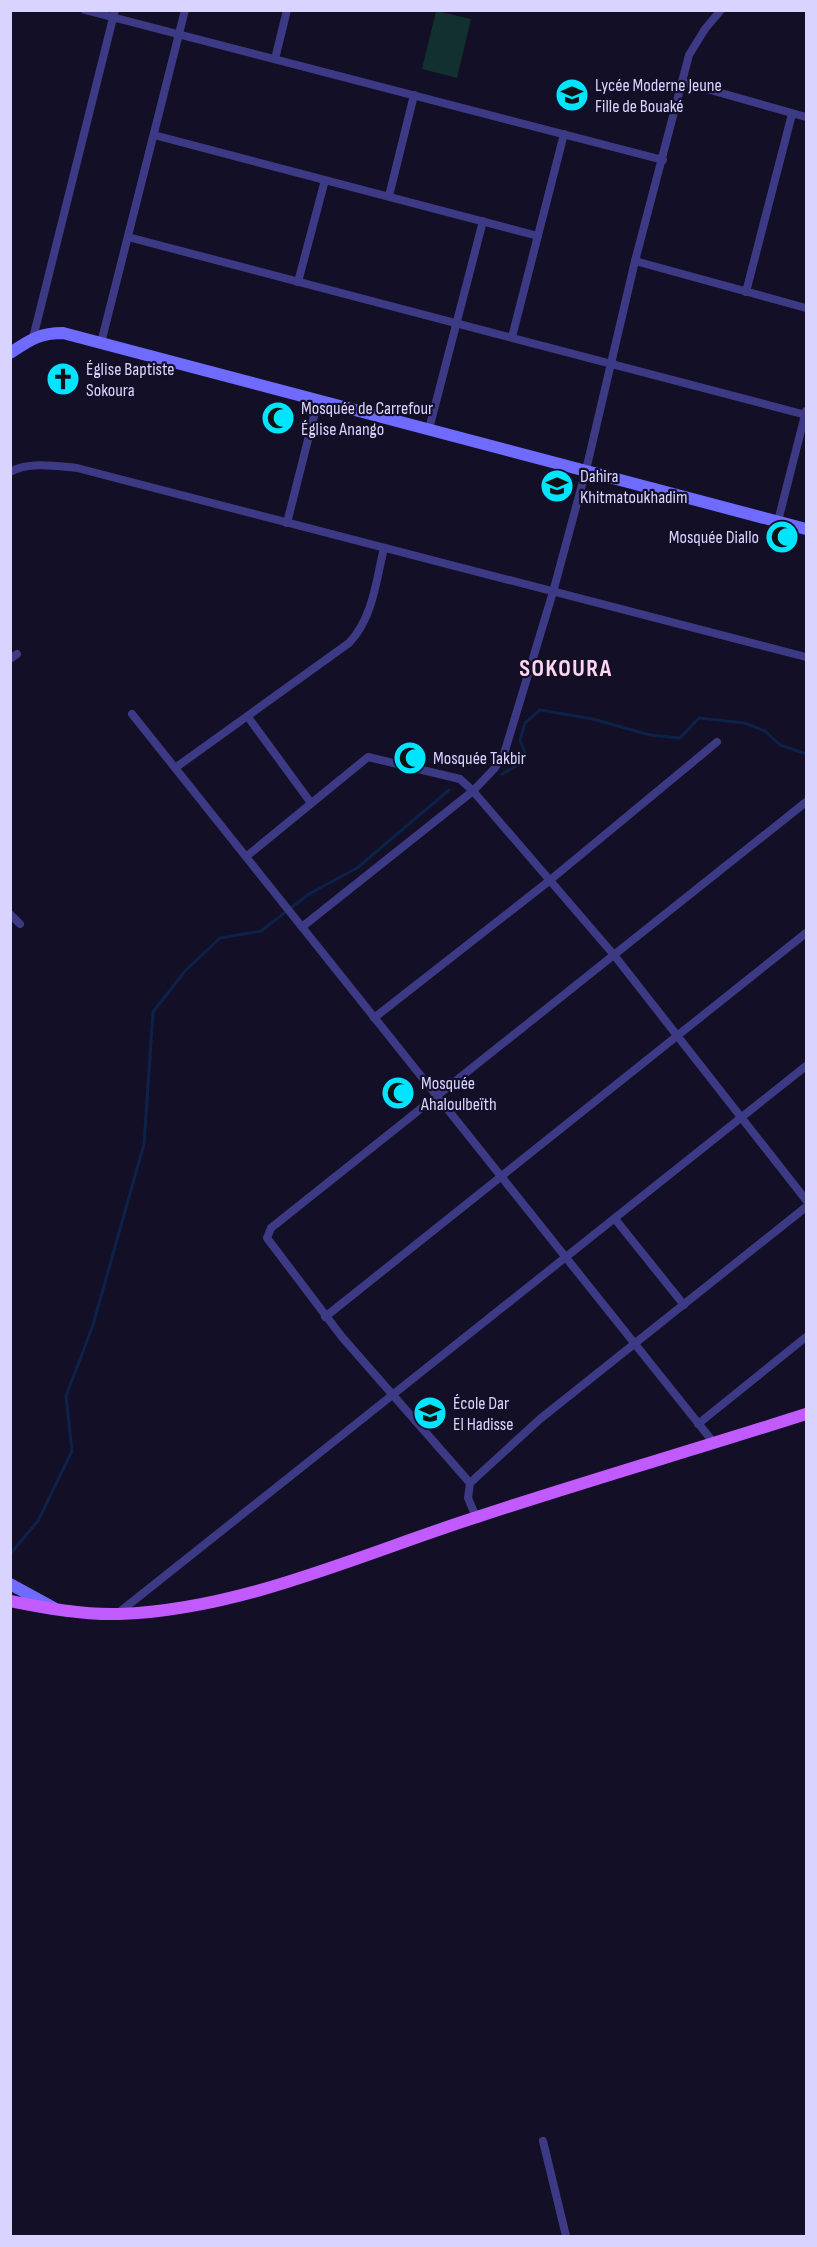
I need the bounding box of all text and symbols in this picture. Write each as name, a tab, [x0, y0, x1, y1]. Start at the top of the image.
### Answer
place label: Lycée Moderne Jeune Fille de Bouaké	[595, 75, 722, 117]
school or university icon: Lycée Moderne Jeune Fille de Bouaké	[554, 77, 590, 113]
place label: Église Baptiste Sokoura	[86, 359, 175, 401]
church icon: Église Baptiste Sokoura	[45, 361, 81, 397]
place label: Mosquée de Carrefour Église Anango	[301, 398, 433, 440]
mosque icon: Mosquée de Carrefour Église Anango	[260, 400, 296, 436]
place label: Dahira Khitmatoukhadim	[580, 466, 687, 508]
school or university icon: Dahira Khitmatoukhadim	[539, 468, 575, 504]
mosque icon: Mosquée Diallo	[764, 519, 800, 555]
place label: Mosquée Diallo	[669, 527, 759, 548]
district label: SOKOURA	[519, 654, 613, 683]
mosque icon: Mosquée Takbir	[392, 740, 428, 776]
place label: Mosquée Takbir	[433, 748, 526, 769]
place label: Mosquée Ahaloulbeïth	[420, 1073, 497, 1115]
mosque icon: Mosquée Ahaloulbeïth	[380, 1075, 416, 1111]
place label: École Dar El Hadisse	[453, 1393, 514, 1435]
school or university icon: École Dar El Hadisse	[412, 1395, 448, 1431]

